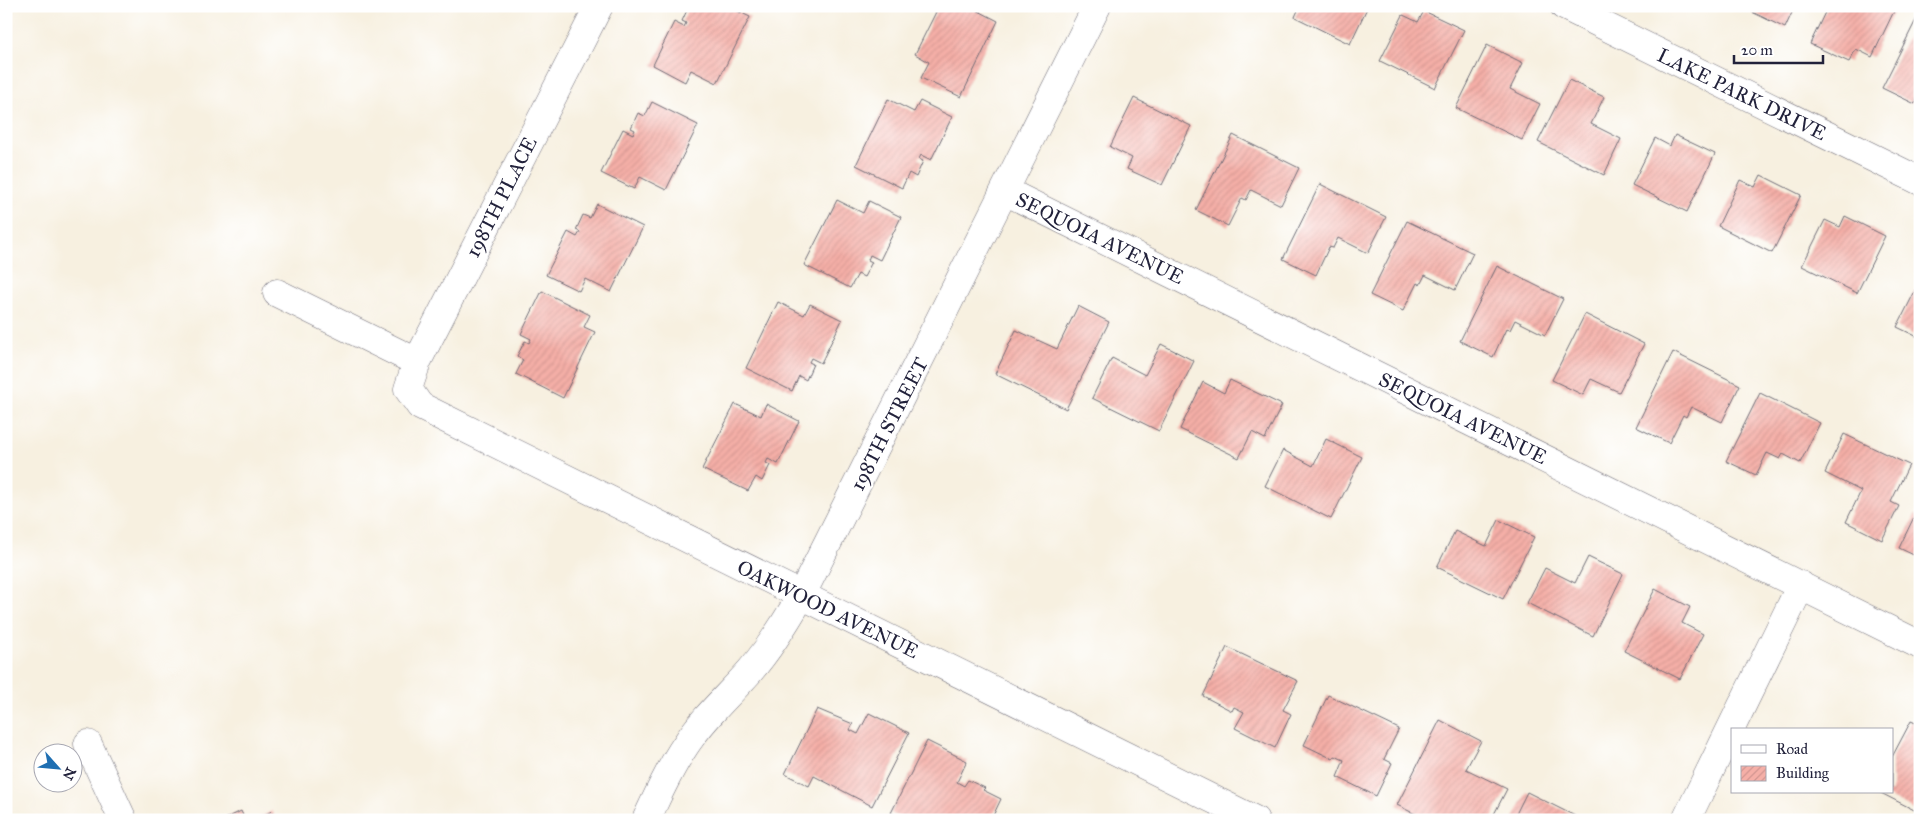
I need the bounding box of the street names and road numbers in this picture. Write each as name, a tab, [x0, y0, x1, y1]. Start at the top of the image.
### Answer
street label: LAKE PARK DRIVE	[1654, 43, 1830, 145]
street label: 198TH PLACE	[460, 133, 542, 261]
street label: SEQUOIA AVENUE	[1012, 187, 1188, 289]
street label: 198TH STREET	[845, 353, 933, 495]
street label: SEQUOIA AVENUE	[1375, 367, 1551, 469]
street label: OAKWOOD AVENUE	[733, 555, 923, 663]

